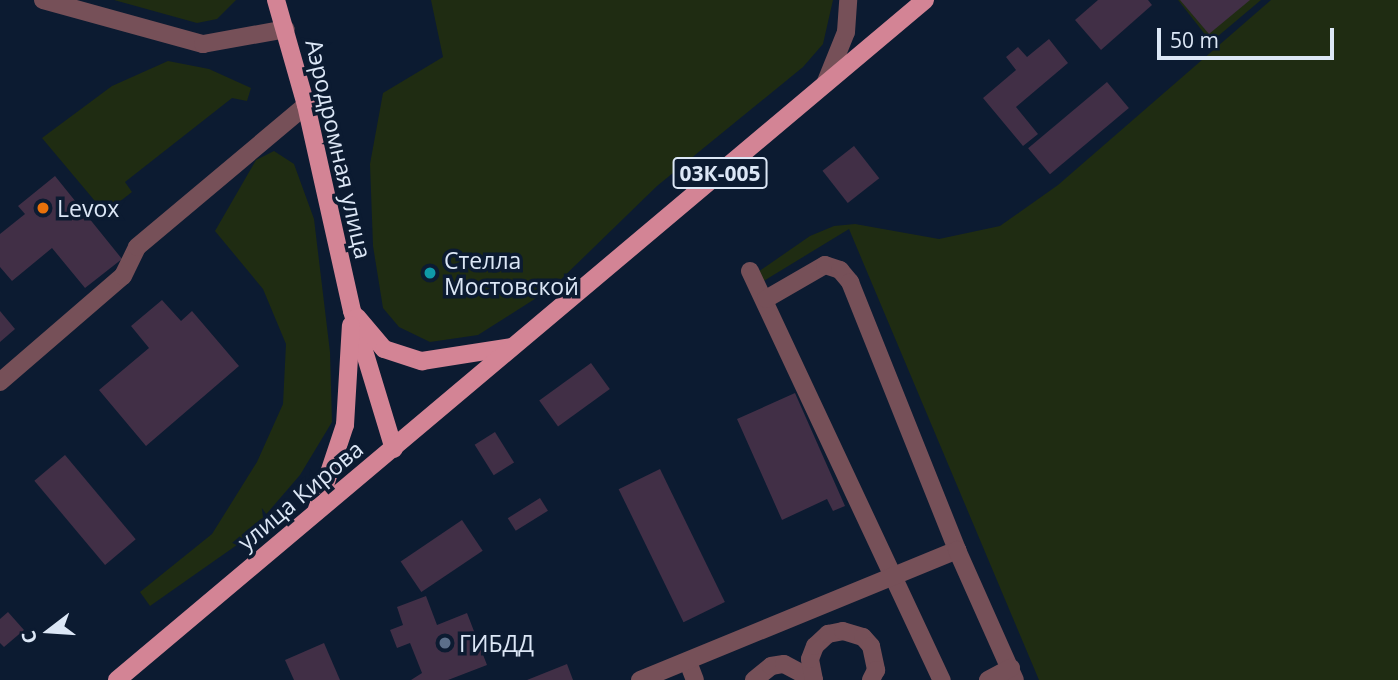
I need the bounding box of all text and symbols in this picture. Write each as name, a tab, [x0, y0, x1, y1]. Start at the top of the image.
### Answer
scale bar	[1160, 14, 1337, 58]
text: 50 m	[1170, 26, 1219, 54]
street label: Аэродромная улица	[300, 37, 378, 261]
road number: 03К-005	[671, 156, 769, 190]
place label: Levox	[57, 194, 119, 222]
marker: Levox	[35, 200, 51, 216]
place label: Стелла Мостовской	[444, 246, 579, 300]
marker: Стелла Мостовской	[422, 265, 438, 281]
street label: улица Кирова	[232, 435, 368, 555]
north arrow	[14, 596, 84, 666]
text: С	[15, 628, 43, 647]
place label: ГИБДД	[459, 629, 534, 657]
marker: ГИБДД	[437, 635, 453, 651]

